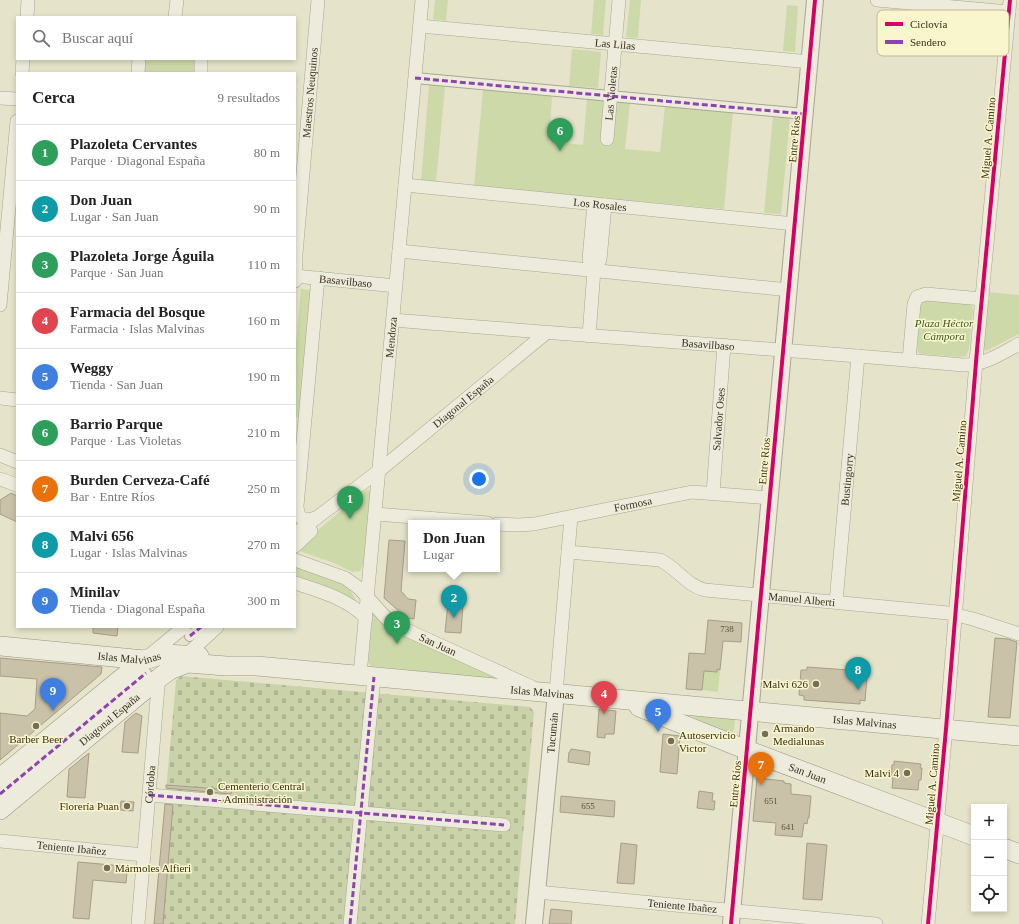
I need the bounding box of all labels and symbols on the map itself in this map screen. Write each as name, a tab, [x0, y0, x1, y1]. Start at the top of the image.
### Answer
legend	[877, 10, 1009, 56]
text: Ciclovía	[910, 18, 947, 30]
street label: Las Lilas	[594, 36, 636, 52]
text: Sendero	[910, 36, 947, 48]
street label: Maestros Neuquinos	[300, 47, 320, 138]
street label: Las Violetas	[603, 65, 619, 121]
street label: Miguel A. Camino	[978, 96, 998, 179]
street label: Entre Ríos	[786, 115, 802, 163]
pin: 6	[547, 118, 573, 151]
street label: Los Rosales	[573, 196, 627, 213]
street label: Basavilbaso	[319, 272, 373, 290]
street label: Mendoza	[383, 316, 399, 358]
park label: Plaza Héctor Cámpora	[914, 317, 974, 342]
street label: Basavilbaso	[681, 336, 736, 352]
street label: Diagonal España	[430, 373, 496, 430]
street label: Salvador Oses	[710, 387, 727, 451]
street label: Miguel A. Camino	[949, 419, 969, 502]
street label: Entre Ríos	[756, 437, 772, 485]
street label: Bustingorry	[839, 452, 855, 506]
your location	[469, 469, 489, 489]
pin: 1	[337, 486, 363, 519]
street label: Formosa	[613, 494, 653, 514]
pin: 2	[441, 585, 467, 618]
street label: Manuel Alberti	[768, 590, 836, 608]
pin: 3	[384, 611, 410, 644]
house number: 738	[720, 624, 734, 634]
street label: San Juan	[417, 631, 459, 658]
street label: Islas Malvinas	[97, 649, 162, 666]
pin: 8	[845, 657, 871, 690]
pin: 9	[40, 678, 66, 711]
place label: Malvi 626	[762, 678, 808, 690]
marker: Malvi 626	[811, 679, 821, 689]
pin: 4	[591, 681, 617, 714]
street label: Islas Malvinas	[510, 683, 574, 701]
street label: Diagonal España	[77, 691, 142, 748]
pin: 5	[645, 699, 671, 732]
street label: Tucumán	[544, 711, 560, 754]
street label: Islas Malvinas	[832, 713, 897, 731]
marker: Barber Beer	[31, 721, 41, 731]
place label: Armando Medialunas	[773, 722, 824, 747]
place label: Autoservicio Victor	[679, 729, 736, 754]
marker: Armando Medialunas	[760, 729, 770, 739]
place label: Barber Beer	[9, 733, 63, 745]
marker: Autoservicio Victor	[666, 736, 676, 746]
street label: Miguel A. Camino	[922, 742, 942, 825]
pin: 7	[748, 752, 774, 785]
street label: Entre Ríos	[727, 760, 743, 808]
street label: San Juan	[787, 760, 829, 786]
street label: Córdoba	[142, 765, 157, 804]
place label: Malvi 4	[864, 767, 899, 779]
marker: Malvi 4	[902, 768, 912, 778]
place label: Cementerio Central - Administración	[218, 780, 304, 805]
marker: Cementerio Central - Administración	[205, 787, 215, 797]
house number: 651	[764, 796, 778, 806]
place label: Florería Puan	[59, 800, 119, 812]
marker: Florería Puan	[122, 801, 132, 811]
house number: 655	[581, 801, 595, 811]
house number: 641	[781, 822, 795, 832]
street label: Teniente Ibañez	[36, 839, 107, 857]
place label: Mármoles Alfieri	[115, 862, 191, 874]
marker: Mármoles Alfieri	[102, 863, 112, 873]
street label: Teniente Ibañez	[647, 896, 718, 915]

